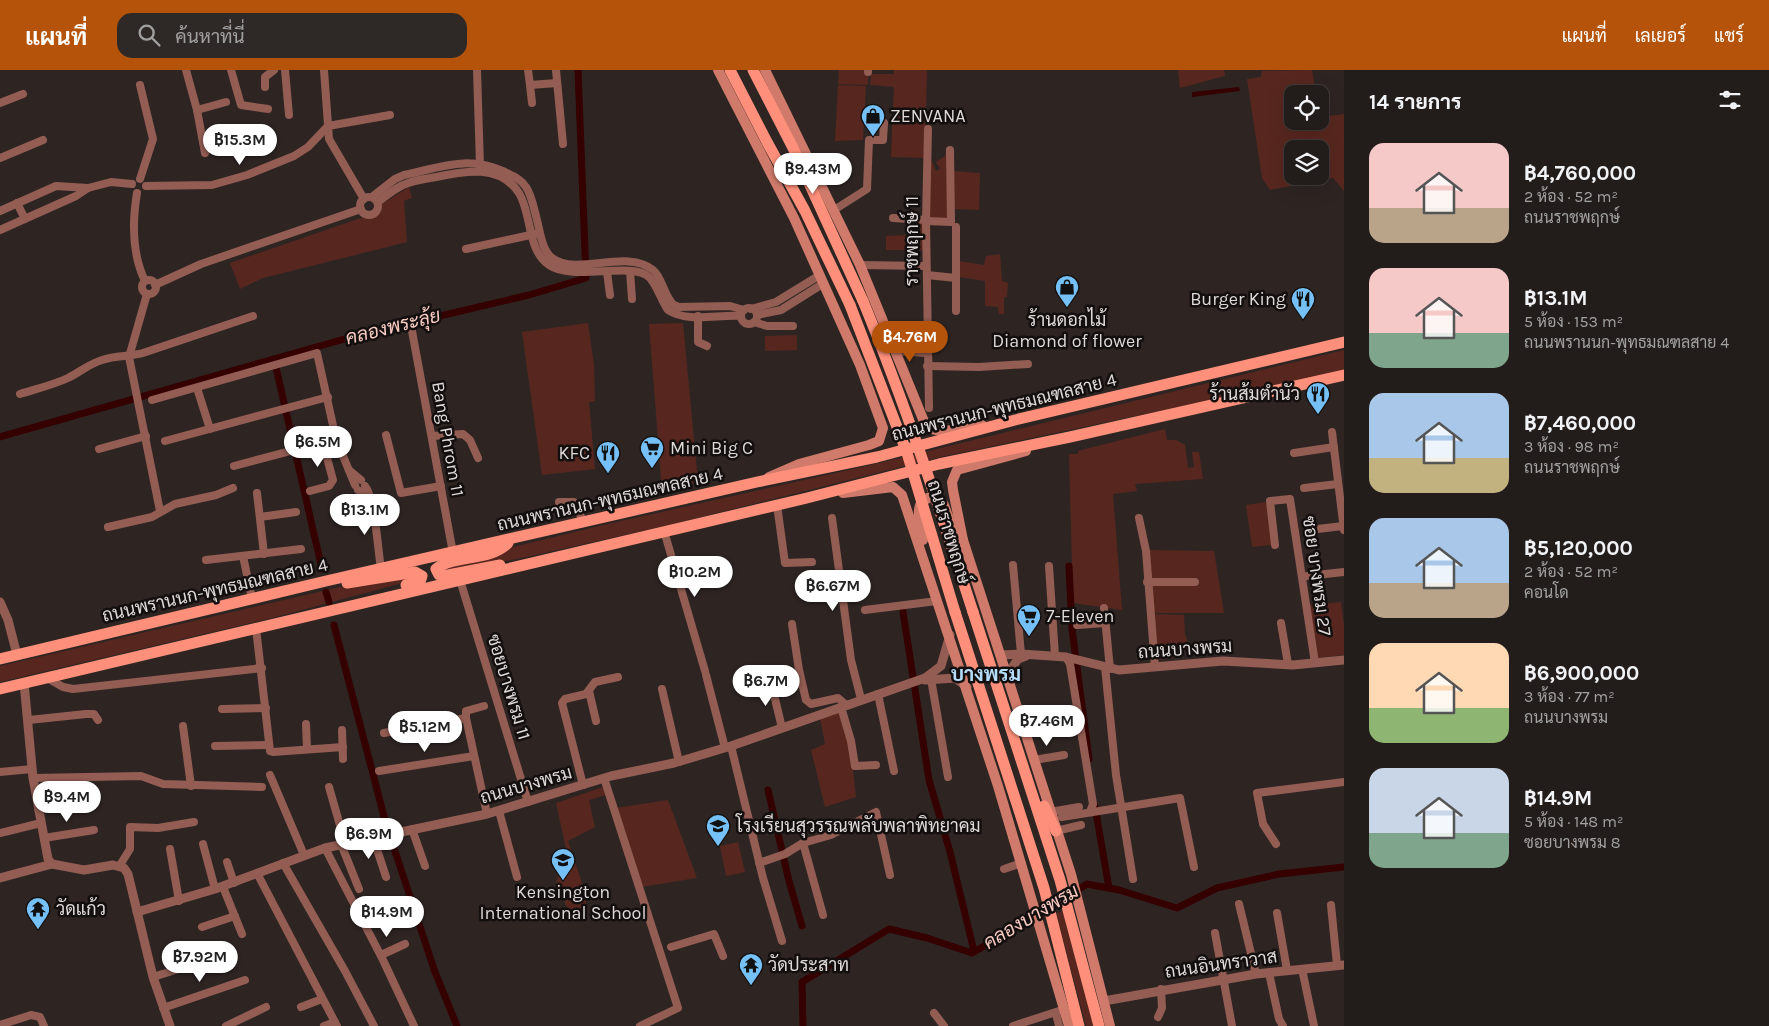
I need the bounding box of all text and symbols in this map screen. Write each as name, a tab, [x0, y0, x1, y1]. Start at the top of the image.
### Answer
search box	[117, 13, 467, 58]
icon: search	[135, 21, 163, 49]
text: แผนที่	[25, 23, 87, 51]
text: แผนที่	[1562, 25, 1607, 47]
text: เลเยอร์	[1635, 25, 1686, 47]
text: แชร์	[1714, 25, 1744, 47]
text: ค้นหาที่นี่	[175, 26, 245, 48]
map controls	[1284, 85, 1329, 185]
button: locate	[1284, 85, 1329, 130]
icon: filters	[1716, 86, 1744, 114]
text: 14 รายการ	[1369, 90, 1462, 114]
shop icon: ZENVANA	[860, 103, 886, 137]
place label: ZENVANA	[890, 105, 966, 127]
pin: ฿15.3M	[199, 124, 281, 166]
text: ฿15.3M	[214, 130, 266, 149]
button: layers	[1284, 140, 1329, 185]
pin: ฿9.43M	[772, 152, 854, 195]
text: ฿9.43M	[785, 159, 841, 178]
text: ฿4,760,000	[1524, 161, 1636, 185]
icon: home	[1409, 163, 1469, 223]
text: 2 ห้อง · 52 m²	[1524, 187, 1618, 206]
street label: ราชพฤกษ์ 11	[899, 196, 923, 286]
text: ถนนราชพฤกษ์	[1524, 208, 1620, 227]
shop icon: ร้านดอกไม้ Diamond of flower	[1054, 274, 1080, 308]
restaurant icon: Burger King	[1290, 286, 1316, 320]
text: ฿13.1M	[1524, 286, 1588, 310]
place label: Burger King	[1190, 288, 1286, 310]
icon: home	[1409, 288, 1469, 348]
water label: คลองพระลุ้ย	[343, 304, 443, 350]
place label: ร้านดอกไม้ Diamond of flower	[992, 307, 1142, 352]
text: 5 ห้อง · 153 m²	[1524, 312, 1623, 331]
pin: ฿4.76M	[869, 320, 951, 363]
text: ฿4.76M	[883, 327, 937, 346]
text: ถนนพรานนก-พุทธมณฑลสาย 4	[1524, 333, 1729, 352]
street label: ถนนพรานนก-พุทธมณฑลสาย 4	[889, 368, 1119, 447]
street label: Bang Phrom 11	[427, 380, 469, 498]
restaurant icon: ร้านส้มตำนัว	[1305, 381, 1331, 415]
place label: ร้านส้มตำนัว	[1209, 382, 1300, 405]
text: ฿7,460,000	[1524, 411, 1636, 435]
icon: home	[1409, 413, 1469, 473]
pin: ฿6.5M	[283, 426, 353, 468]
text: ฿6.5M	[295, 432, 341, 451]
supermarket icon: Mini Big C	[639, 435, 665, 469]
place label: Mini Big C	[670, 437, 753, 459]
text: 3 ห้อง · 98 m²	[1524, 437, 1619, 456]
restaurant icon: KFC	[595, 440, 621, 474]
place label: KFC	[559, 442, 590, 464]
text: ถนนราชพฤกษ์	[1524, 458, 1620, 477]
street label: ถนนพรานนก-พุทธมณฑลสาย 4	[495, 462, 725, 537]
street label: ถนนราชพฤกษ์	[923, 477, 977, 587]
pin: ฿13.1M	[324, 494, 406, 536]
text: ฿13.1M	[341, 500, 389, 519]
street label: ซอย บางพรม 27	[1298, 515, 1336, 638]
text: ฿5,120,000	[1524, 536, 1633, 560]
icon: home	[1409, 538, 1469, 598]
street label: ถนนพรานนก-พุทธมณฑลสาย 4	[100, 553, 330, 628]
pin: ฿10.2M	[654, 556, 736, 598]
text: ฿10.2M	[669, 562, 721, 581]
text: 2 ห้อง · 52 m²	[1524, 562, 1618, 581]
pin: ฿6.67M	[792, 570, 874, 612]
text: ฿6.67M	[806, 576, 860, 595]
text: คอนโด	[1524, 583, 1569, 602]
supermarket icon: 7-Eleven	[1016, 603, 1042, 637]
place label: 7-Eleven	[1046, 605, 1114, 627]
street label: ซอยบางพรม 11	[482, 631, 536, 743]
street label: ถนนบางพรม	[1137, 635, 1233, 663]
text: ฿6,900,000	[1524, 661, 1639, 685]
district label: บางพรม	[951, 663, 1021, 686]
icon: home	[1409, 663, 1469, 723]
pin: ฿6.7M	[731, 664, 801, 707]
text: ฿6.7M	[744, 671, 788, 690]
text: 3 ห้อง · 77 m²	[1524, 687, 1615, 706]
pin: ฿7.46M	[1006, 704, 1088, 747]
text: ถนนบางพรม	[1524, 708, 1608, 727]
pin: ฿5.12M	[384, 710, 466, 753]
text: ฿7.46M	[1020, 711, 1074, 730]
text: ฿5.12M	[399, 717, 451, 736]
street label: ถนนบางพรม	[477, 761, 575, 809]
pin: ฿9.4M	[32, 780, 102, 823]
text: ฿14.9M	[1524, 786, 1592, 810]
text: ฿9.4M	[44, 787, 90, 806]
icon: home	[1409, 788, 1469, 848]
text: 5 ห้อง · 148 m²	[1524, 812, 1623, 831]
school or university icon: โรงเรียนสุวรรณพลับพลาพิทยาคม	[705, 813, 731, 847]
place label: โรงเรียนสุวรรณพลับพลาพิทยาคม	[735, 813, 981, 838]
pin: ฿6.9M	[334, 818, 404, 860]
text: ฿6.9M	[346, 824, 392, 843]
text: ซอยบางพรม 8	[1524, 833, 1620, 852]
school or university icon: Kensington International School	[550, 847, 576, 881]
water label: คลองบางพรม	[980, 880, 1083, 954]
place label: Kensington International School	[480, 881, 647, 924]
temple icon: วัดแก้ว	[25, 896, 51, 930]
pin: ฿14.9M	[346, 896, 428, 938]
place label: วัดแก้ว	[56, 897, 106, 920]
text: ฿14.9M	[361, 902, 413, 921]
pin: ฿7.92M	[159, 940, 241, 983]
street label: ถนนอินทราวาส	[1163, 945, 1279, 983]
text: ฿7.92M	[173, 947, 227, 966]
temple icon: วัดประสาท	[738, 952, 764, 986]
place label: วัดประสาท	[768, 954, 849, 976]

